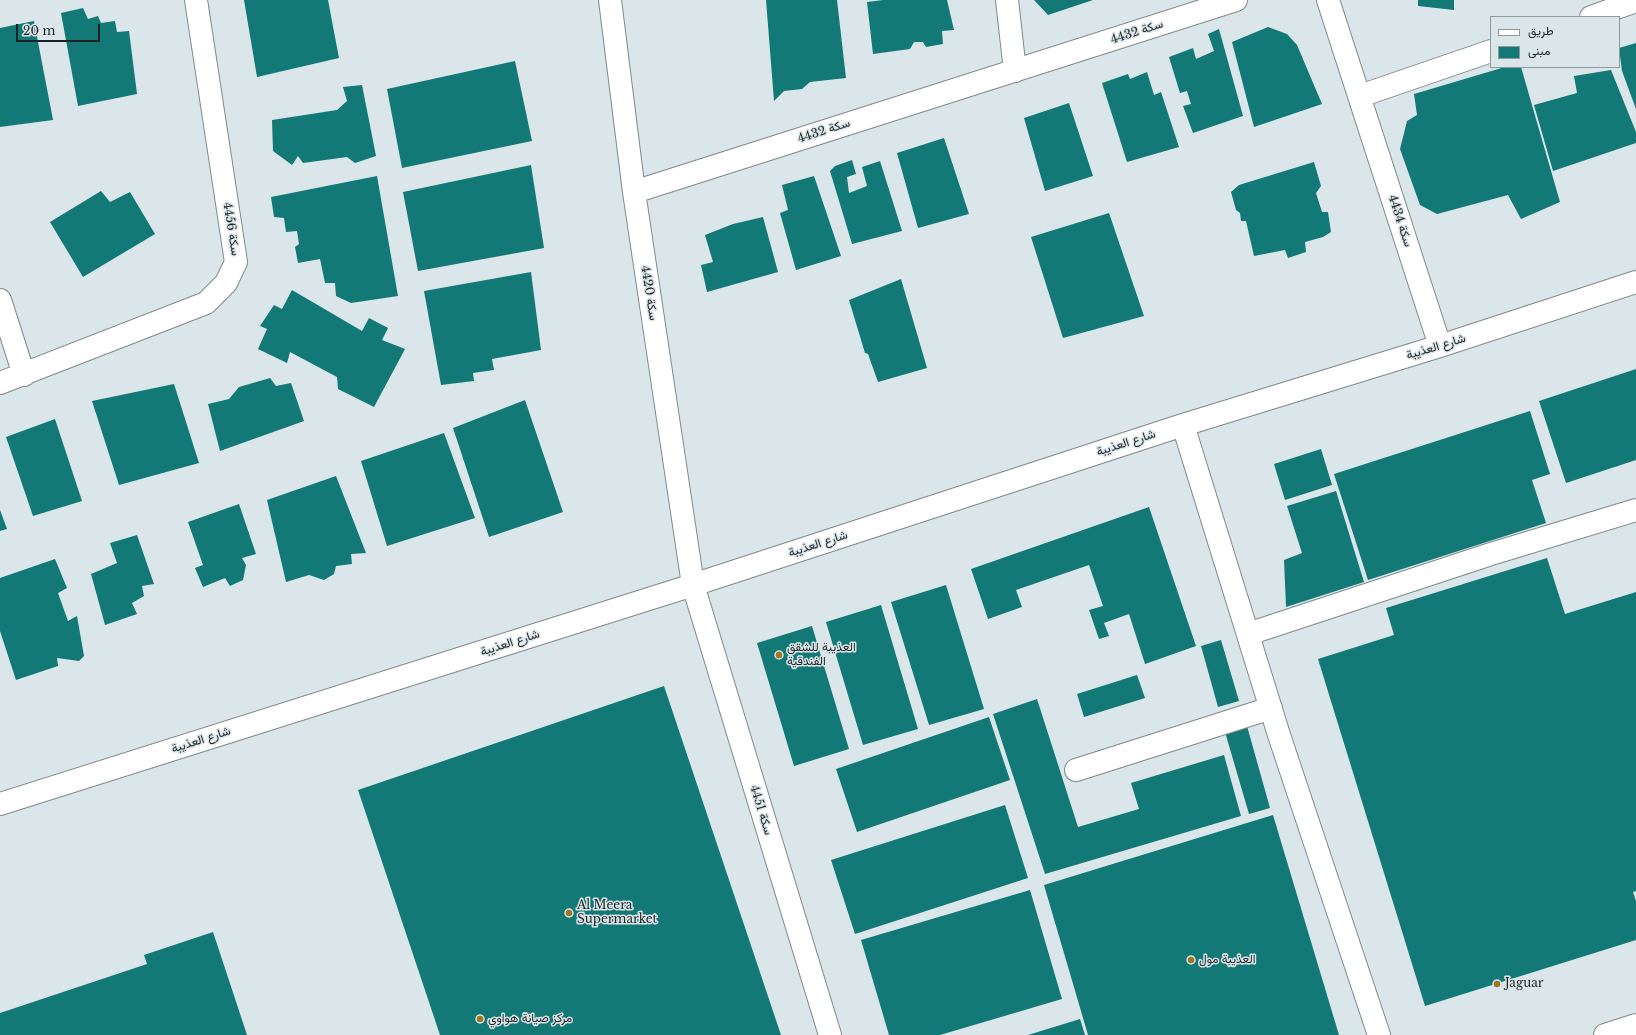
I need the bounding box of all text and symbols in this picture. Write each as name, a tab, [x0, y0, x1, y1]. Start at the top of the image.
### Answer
scale bar	[18, 16, 102, 42]
legend	[1490, 16, 1620, 68]
street label: سكة 4432	[1109, 17, 1165, 47]
text: 20 m	[23, 23, 55, 38]
text: طريق	[1528, 23, 1553, 38]
text: مبنى	[1528, 43, 1550, 58]
street label: سكة 4432	[796, 116, 852, 146]
street label: سكة 4434	[1385, 193, 1415, 249]
street label: سكة 4456	[220, 201, 242, 257]
street label: سكة 4420	[638, 265, 660, 321]
street label: شارع العذيبة	[1405, 331, 1467, 363]
street label: شارع العذيبة	[1095, 427, 1157, 459]
street label: شارع العذيبة	[787, 528, 849, 560]
street label: شارع العذيبة	[479, 627, 541, 659]
place label: العذيبة للشقق الفندقية	[787, 641, 856, 669]
marker: العذيبة للشقق الفندقية	[774, 650, 784, 660]
street label: شارع العذيبة	[170, 724, 232, 756]
street label: سكة 4451	[747, 783, 775, 837]
place label: Al Meera Supermarket	[577, 899, 657, 927]
marker: Al Meera Supermarket	[564, 908, 574, 918]
place label: العذيبة مول	[1199, 953, 1255, 967]
marker: العذيبة مول	[1186, 955, 1196, 965]
place label: Jaguar	[1505, 977, 1544, 991]
marker: Jaguar	[1492, 979, 1502, 989]
place label: مركز صيانة هواوي	[488, 1012, 572, 1026]
marker: مركز صيانة هواوي	[475, 1014, 485, 1024]

